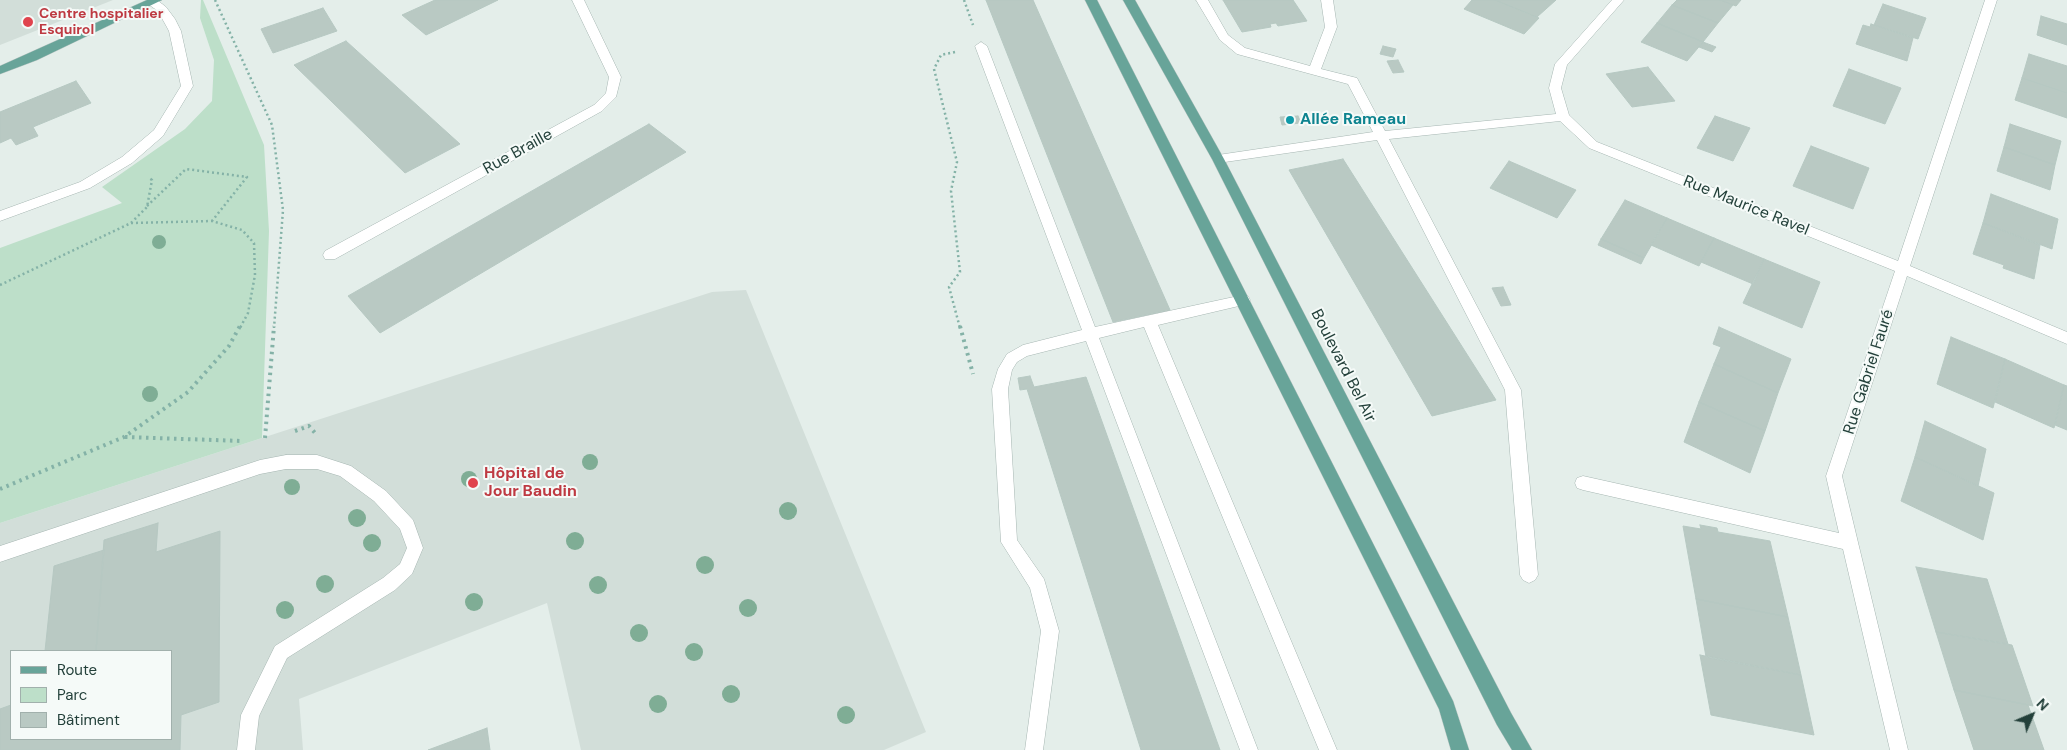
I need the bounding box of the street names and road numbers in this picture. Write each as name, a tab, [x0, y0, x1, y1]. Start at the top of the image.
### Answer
street label: Rue Braille	[480, 125, 556, 179]
street label: Rue Maurice Ravel	[1680, 172, 1812, 240]
street label: Boulevard Bel Air	[1306, 306, 1380, 426]
street label: Rue Gabriel Fauré	[1840, 307, 1898, 437]

